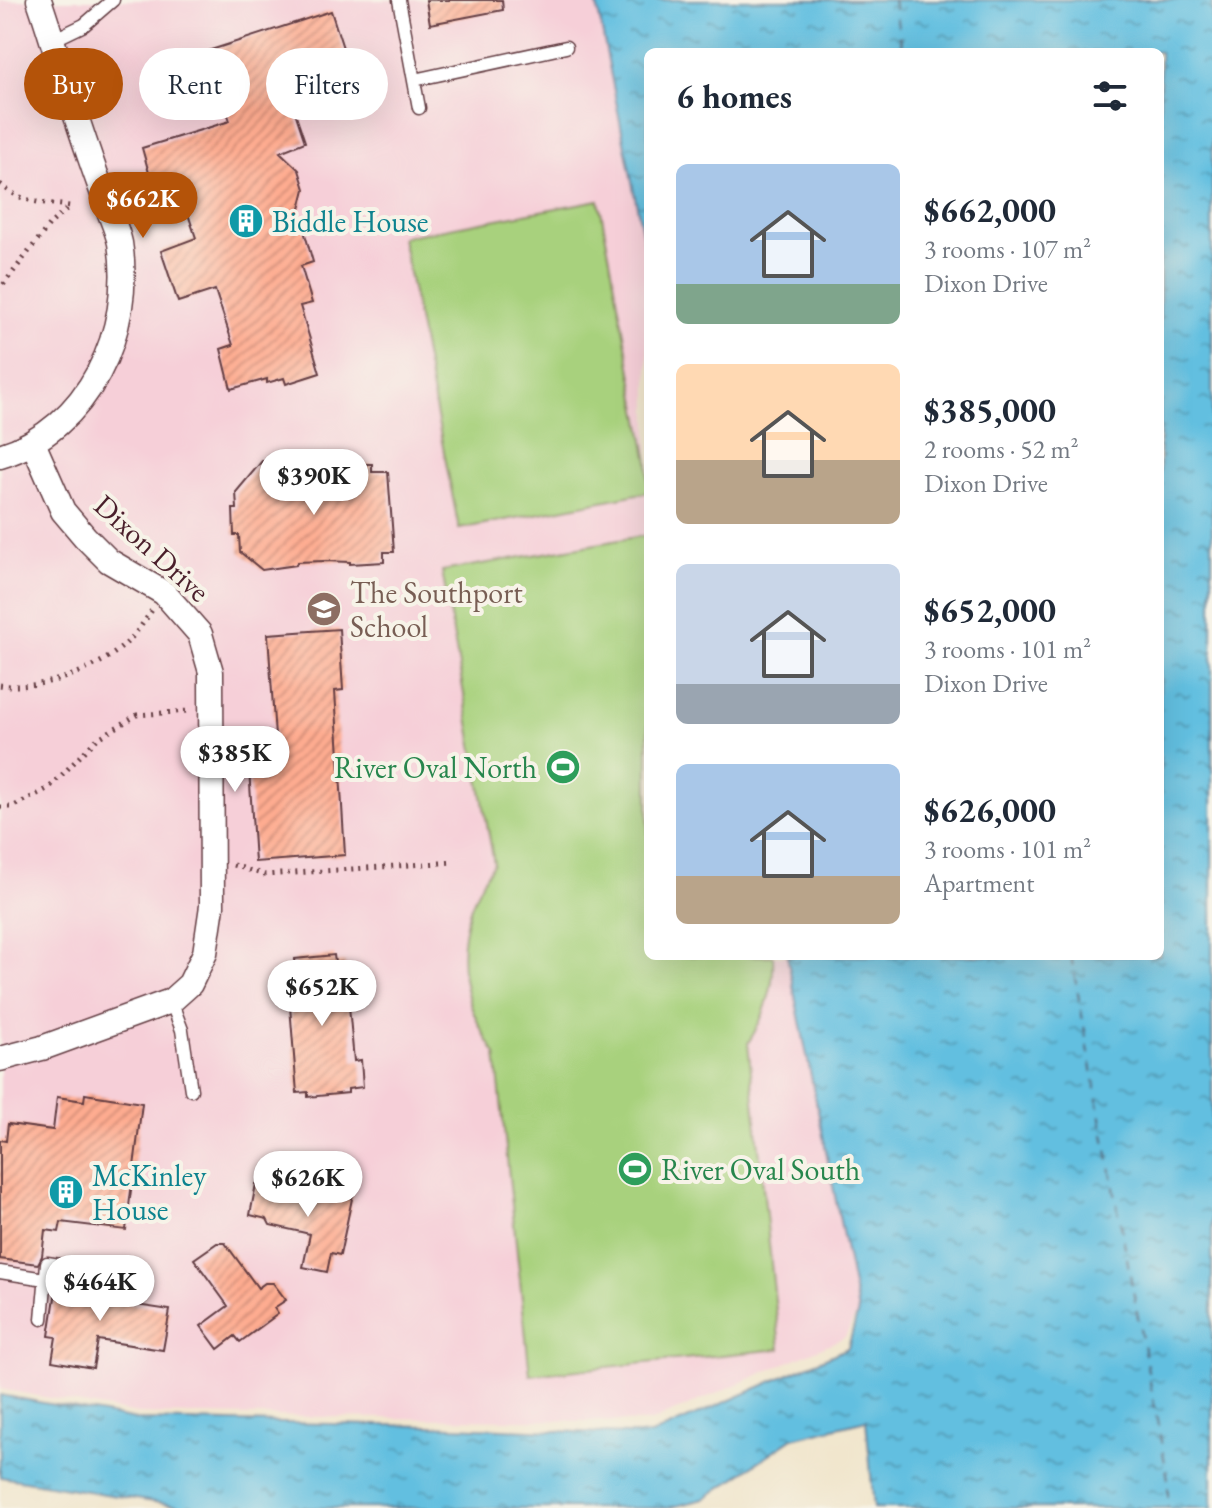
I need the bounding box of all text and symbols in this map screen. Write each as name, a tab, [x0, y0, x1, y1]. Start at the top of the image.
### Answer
chip: Buy	[24, 48, 123, 120]
chip: Rent	[139, 48, 250, 120]
chip: Filters	[266, 48, 388, 120]
text: 6 homes	[676, 74, 792, 118]
icon: filters	[1088, 74, 1132, 118]
pin: $662K	[87, 172, 199, 240]
text: $662K	[106, 181, 180, 215]
text: $662,000	[924, 188, 1056, 232]
icon: home	[740, 196, 836, 292]
building icon: Biddle House	[227, 202, 265, 240]
place label: Biddle House	[272, 202, 429, 241]
text: 3 rooms · 107 m²	[924, 232, 1091, 266]
text: Dixon Drive	[924, 266, 1048, 300]
text: $385,000	[924, 388, 1056, 432]
icon: home	[740, 396, 836, 492]
text: 2 rooms · 52 m²	[924, 432, 1079, 466]
pin: $390K	[258, 449, 370, 517]
text: $390K	[277, 458, 351, 492]
text: Dixon Drive	[924, 466, 1048, 500]
street label: Dixon Drive	[86, 486, 218, 610]
place label: The Southport School	[350, 573, 523, 646]
text: $652,000	[924, 588, 1056, 632]
school or university icon: The Southport School	[305, 590, 343, 628]
icon: home	[740, 596, 836, 692]
text: 3 rooms · 101 m²	[924, 632, 1091, 666]
text: Dixon Drive	[924, 666, 1048, 700]
pin: $385K	[179, 726, 291, 794]
text: $385K	[198, 735, 272, 769]
place label: River Oval North	[334, 748, 537, 787]
sports icon: River Oval North	[544, 748, 582, 786]
text: $626,000	[924, 788, 1056, 832]
icon: home	[740, 796, 836, 892]
text: 3 rooms · 101 m²	[924, 832, 1091, 866]
text: Apartment	[924, 866, 1034, 900]
pin: $652K	[266, 960, 378, 1028]
text: $652K	[285, 969, 359, 1003]
sports icon: River Oval South	[616, 1150, 654, 1188]
place label: River Oval South	[661, 1150, 860, 1189]
pin: $626K	[252, 1151, 364, 1219]
place label: McKinley House	[92, 1156, 207, 1229]
text: $626K	[271, 1160, 345, 1194]
building icon: McKinley House	[47, 1173, 85, 1211]
pin: $464K	[44, 1255, 156, 1323]
text: $464K	[63, 1264, 137, 1298]

